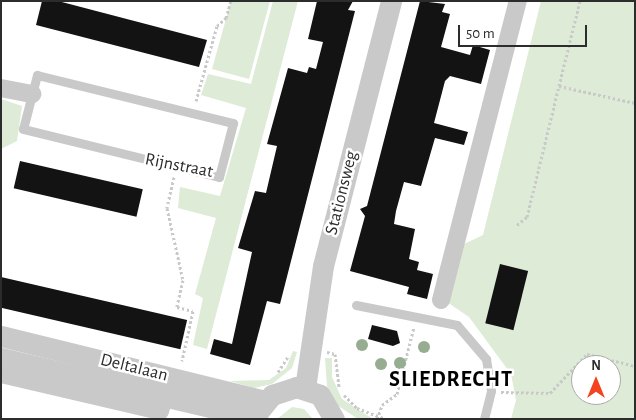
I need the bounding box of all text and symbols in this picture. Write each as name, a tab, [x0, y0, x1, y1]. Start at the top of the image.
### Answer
scale bar	[461, 15, 590, 47]
text: 50 m	[466, 26, 495, 41]
street label: Rijnstraat	[143, 149, 215, 183]
street label: Stationsweg	[321, 149, 363, 237]
street label: Deltalaan	[98, 349, 170, 387]
north arrow	[571, 355, 621, 405]
text: N	[591, 359, 601, 373]
district label: SLIEDRECHT	[388, 367, 514, 393]

